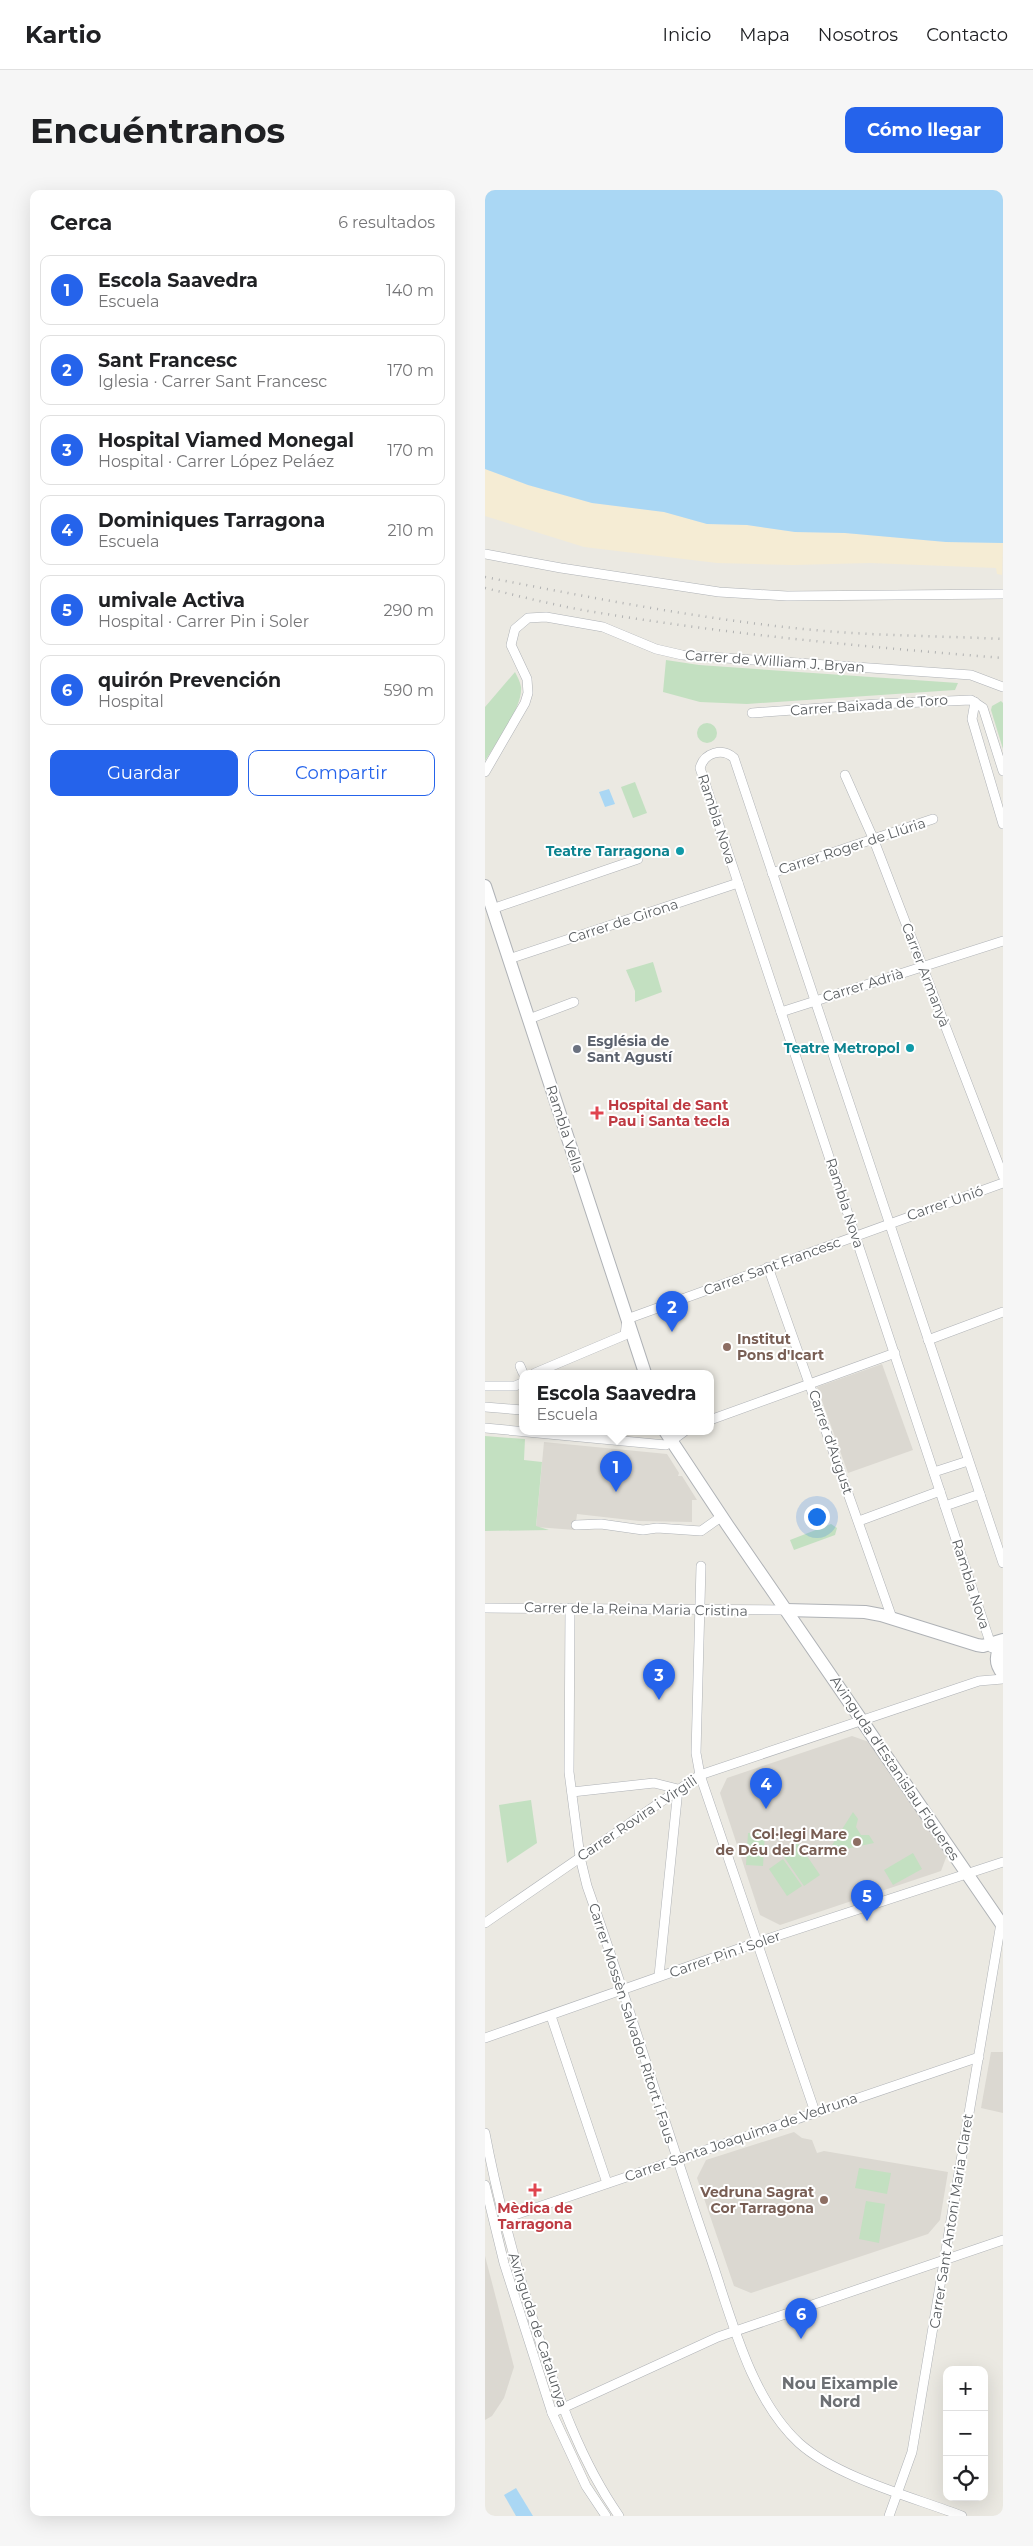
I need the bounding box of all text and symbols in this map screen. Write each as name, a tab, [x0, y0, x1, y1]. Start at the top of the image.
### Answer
text: Kartio	[25, 20, 101, 49]
text: Inicio	[663, 24, 711, 46]
text: Mapa	[739, 24, 790, 46]
text: Nosotros	[818, 24, 898, 46]
text: Contacto	[926, 24, 1008, 46]
button: Cómo llegar	[845, 107, 1003, 153]
text: Encuéntranos	[30, 109, 285, 152]
text: Cerca	[50, 210, 112, 235]
text: 6 resultados	[338, 213, 435, 232]
text: Escola Saavedra	[98, 269, 258, 292]
text: 1	[64, 281, 70, 300]
text: 140 m	[386, 281, 434, 300]
text: Escuela	[98, 292, 160, 311]
text: Sant Francesc	[98, 349, 237, 372]
text: 2	[62, 361, 72, 380]
text: 170 m	[387, 361, 434, 380]
text: Iglesia · Carrer Sant Francesc	[98, 372, 327, 391]
text: Hospital Viamed Monegal	[98, 429, 354, 452]
text: 3	[62, 441, 72, 460]
text: 170 m	[387, 441, 434, 460]
text: Hospital · Carrer López Peláez	[98, 452, 334, 471]
text: Dominiques Tarragona	[98, 509, 325, 532]
text: 4	[61, 521, 73, 540]
text: 210 m	[387, 521, 434, 540]
text: Escuela	[98, 532, 160, 551]
text: umivale Activa	[98, 589, 245, 612]
text: 5	[62, 601, 72, 620]
text: 290 m	[383, 601, 434, 620]
text: Hospital · Carrer Pin i Soler	[98, 612, 309, 631]
street label: Carrer de William J. Bryan	[685, 646, 865, 676]
text: quirón Prevención	[98, 669, 281, 692]
text: 6	[62, 681, 72, 700]
text: 590 m	[383, 681, 434, 700]
street label: Carrer Baixada de Toro	[789, 690, 949, 719]
text: Hospital	[98, 692, 164, 711]
button: Guardar	[50, 750, 238, 796]
button: Compartir	[248, 750, 435, 796]
street label: Rambla Nova	[694, 772, 740, 866]
street label: Carrer Roger de Llúria	[776, 814, 928, 878]
place label: Teatre Tarragona	[546, 842, 670, 860]
marker: Teatre Tarragona	[674, 845, 686, 857]
street label: Carrer de Girona	[566, 895, 680, 947]
street label: Carrer Armanyà	[898, 920, 954, 1030]
street label: Carrer Adrià	[820, 964, 906, 1006]
place label: Església de Sant Agustí	[587, 1032, 674, 1066]
place label: Teatre Metropol	[784, 1039, 900, 1057]
marker: Teatre Metropol	[904, 1042, 916, 1054]
marker: Església de Sant Agustí	[571, 1043, 583, 1055]
street label: Rambla Vella	[542, 1083, 588, 1175]
place label: Hospital de Sant Pau i Santa tecla	[608, 1096, 730, 1130]
marker: Hospital de Sant Pau i Santa tecla	[590, 1106, 604, 1120]
street label: Rambla Nova	[822, 1156, 868, 1250]
street label: Carrer Unió	[904, 1181, 986, 1225]
street label: Carrer Sant Francesc	[701, 1233, 843, 1299]
pin: 2	[656, 1291, 688, 1332]
place label: Institut Pons d'Icart	[737, 1330, 824, 1364]
marker: Institut Pons d'Icart	[721, 1341, 733, 1353]
popup	[519, 1370, 714, 1435]
text: Escola Saavedra	[537, 1382, 696, 1405]
street label: Carrer d'August	[805, 1387, 857, 1497]
text: Escuela	[537, 1405, 598, 1424]
pin: 1	[600, 1451, 632, 1492]
your location	[804, 1504, 830, 1530]
street label: Rambla Nova	[948, 1537, 994, 1631]
street label: Carrer de la Reina Maria Cristina	[524, 1598, 748, 1620]
pin: 3	[643, 1659, 675, 1700]
street label: Avinguda d'Estanislau Figueres	[826, 1672, 964, 1864]
pin: 4	[750, 1768, 782, 1809]
street label: Carrer Rovira i Virgili	[574, 1771, 700, 1865]
place label: Col·legi Mare de Déu del Carme	[716, 1825, 847, 1859]
marker: Col·legi Mare de Déu del Carme	[851, 1836, 863, 1848]
pin: 5	[851, 1880, 883, 1921]
street label: Carrer Mossèn Salvador Ritort i Faus	[585, 1901, 679, 2146]
street label: Carrer Pin i Soler	[667, 1926, 783, 1981]
street label: Carrer Santa Joaquima de Vedruna	[622, 2089, 860, 2185]
street label: Carrer Sant Antoni Maria Claret	[925, 2112, 977, 2330]
marker: Mèdica de Tarragona	[528, 2183, 542, 2197]
place label: Vedruna Sagrat Cor Tarragona	[699, 2183, 814, 2217]
marker: Vedruna Sagrat Cor Tarragona	[818, 2194, 830, 2206]
place label: Mèdica de Tarragona	[497, 2199, 573, 2233]
street label: Avinguda de Catalunya	[504, 2250, 572, 2410]
pin: 6	[785, 2298, 817, 2339]
map controls	[943, 2366, 988, 2501]
button: +	[943, 2366, 988, 2411]
district label: Nou Eixample Nord	[782, 2374, 898, 2411]
button: −	[943, 2411, 988, 2456]
button: locate	[943, 2456, 988, 2501]

